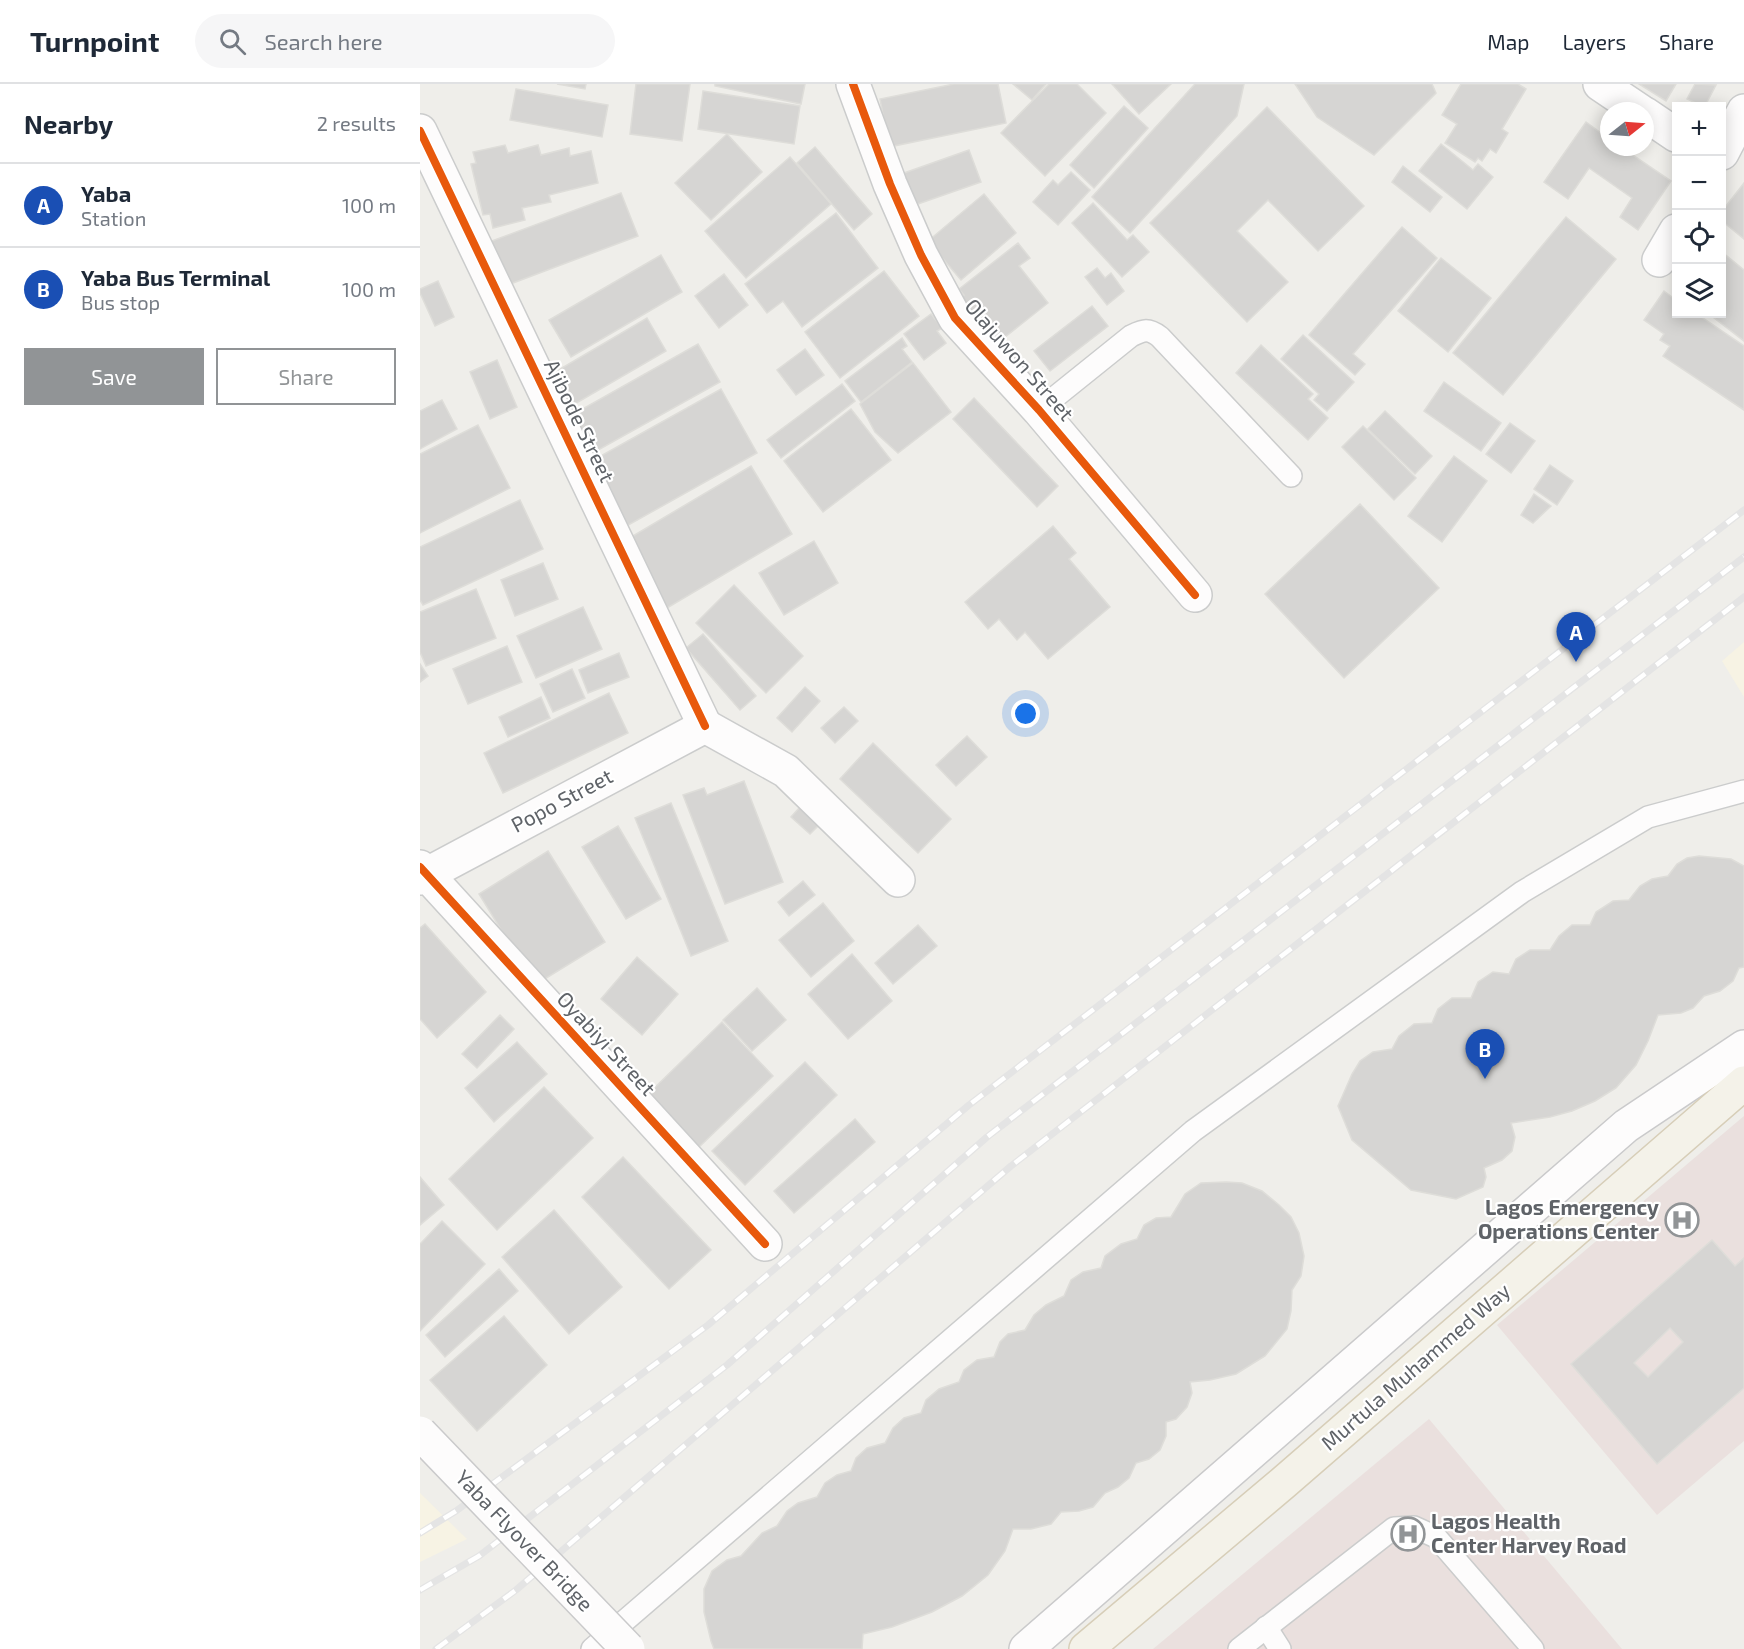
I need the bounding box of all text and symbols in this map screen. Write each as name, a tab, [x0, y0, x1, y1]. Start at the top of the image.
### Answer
search box	[195, 14, 615, 68]
text: Turnpoint	[30, 24, 159, 58]
icon: search	[216, 25, 249, 58]
text: Search here	[264, 28, 383, 54]
text: Map	[1487, 29, 1529, 54]
text: Layers	[1562, 29, 1626, 54]
text: Share	[1659, 29, 1714, 54]
north arrow	[1600, 102, 1654, 156]
map controls	[1672, 102, 1726, 318]
button: +	[1672, 102, 1726, 156]
text: Nearby	[24, 108, 113, 139]
text: 2 results	[317, 111, 396, 135]
button: −	[1672, 156, 1726, 210]
text: Yaba	[81, 180, 131, 206]
text: A	[37, 193, 50, 217]
text: 100 m	[342, 193, 396, 217]
text: Station	[81, 206, 146, 230]
button: locate	[1672, 210, 1726, 264]
text: Yaba Bus Terminal	[81, 264, 270, 290]
button: layers	[1672, 264, 1726, 318]
text: B	[37, 277, 50, 301]
text: 100 m	[342, 277, 396, 301]
text: Bus stop	[81, 290, 160, 314]
street label: Olajuwon Street	[960, 293, 1080, 426]
button: Save	[24, 348, 204, 405]
button: Share	[216, 348, 396, 405]
street label: Ajibode Street	[539, 355, 621, 486]
pin: A	[1556, 612, 1596, 662]
your location	[1011, 699, 1040, 728]
street label: Popo Street	[506, 763, 616, 837]
street label: Oyabiyi Street	[553, 986, 662, 1100]
pin: B	[1466, 1030, 1504, 1079]
place label: Lagos Emergency Operations Center	[1478, 1194, 1659, 1243]
hospital icon: Lagos Emergency Operations Center	[1664, 1202, 1700, 1238]
street label: Murtula Muhammed Way	[1315, 1277, 1515, 1455]
street label: Yaba Flyover Bridge	[451, 1464, 599, 1616]
place label: Lagos Health Center Harvey Road	[1431, 1508, 1627, 1558]
hospital icon: Lagos Health Center Harvey Road	[1390, 1516, 1426, 1552]

